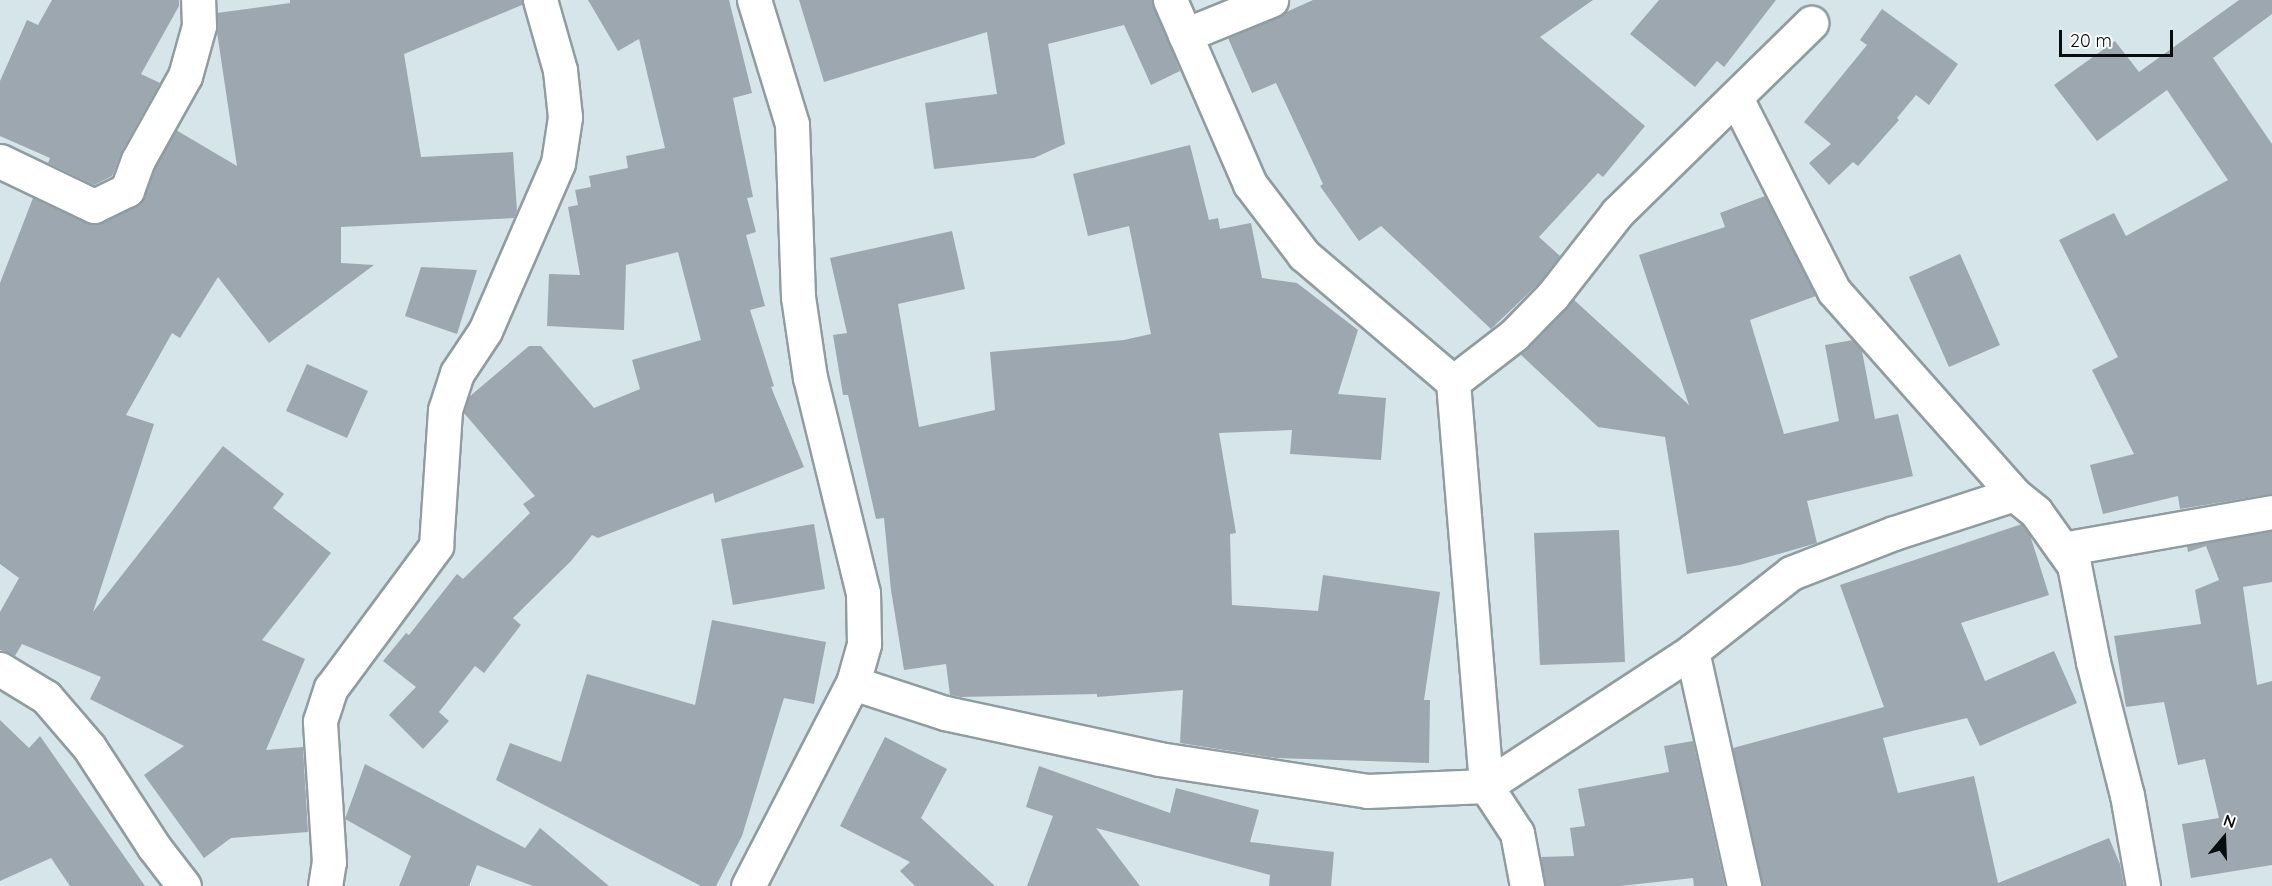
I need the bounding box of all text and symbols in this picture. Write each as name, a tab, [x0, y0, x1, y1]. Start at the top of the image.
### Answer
scale bar	[2062, 18, 2176, 56]
text: 20 m	[2070, 29, 2112, 52]
north arrow	[2194, 808, 2254, 868]
text: N	[2221, 810, 2239, 832]

